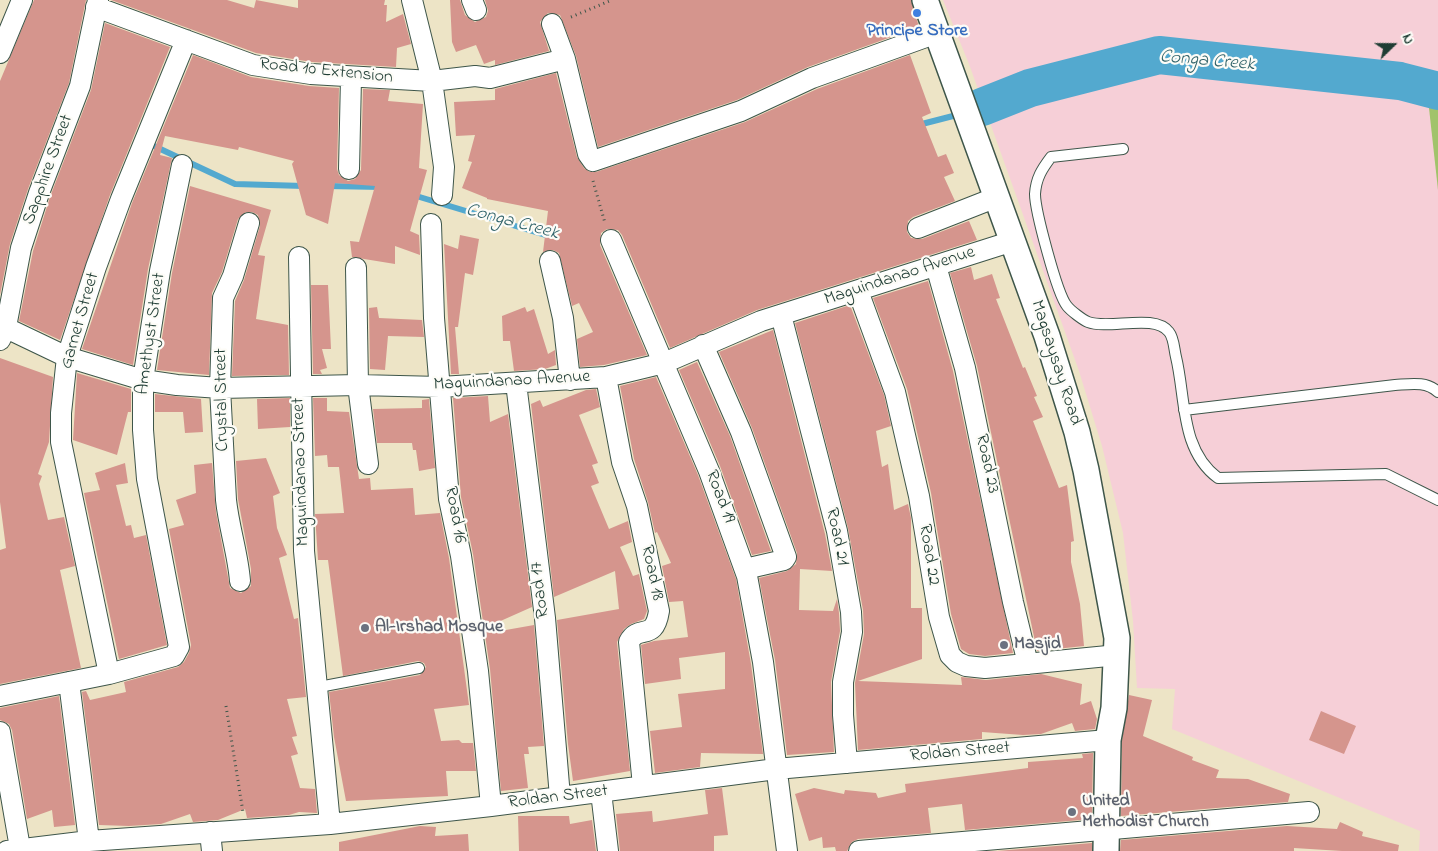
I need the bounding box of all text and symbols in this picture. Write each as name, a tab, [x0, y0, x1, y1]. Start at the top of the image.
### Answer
marker: Principe Store	[911, 7, 923, 19]
north arrow	[1368, 20, 1418, 70]
place label: Principe Store	[866, 21, 968, 43]
text: N	[1396, 31, 1419, 48]
water label: Conga Creek	[1159, 47, 1255, 77]
street label: Road 10 Extension	[258, 54, 394, 90]
street label: Sapphire Street	[19, 112, 79, 228]
water label: Conga Creek	[463, 200, 561, 246]
street label: Maguindanao Avenue	[822, 242, 978, 312]
street label: Garnet Street	[57, 270, 105, 372]
street label: Amethyst Street	[133, 272, 171, 396]
street label: Magsaysay Road	[1025, 298, 1085, 428]
street label: Crystal Street	[211, 348, 235, 452]
street label: Maguindanao Avenue	[433, 367, 591, 397]
street label: Maguindanao Street	[289, 397, 315, 547]
street label: Road 23	[969, 432, 1003, 496]
street label: Road 19	[699, 468, 739, 526]
street label: Road 16	[438, 485, 470, 545]
street label: Road 21	[819, 506, 853, 568]
street label: Road 22	[913, 523, 943, 587]
street label: Road 18	[635, 543, 667, 603]
street label: Road 17	[527, 561, 555, 619]
place label: Al-Irshad Mosque	[375, 617, 503, 639]
marker: Al-Irshad Mosque	[359, 622, 371, 634]
place label: Masjid	[1014, 634, 1061, 656]
marker: Masjid	[998, 639, 1010, 651]
street label: Roldan Street	[909, 738, 1011, 768]
street label: Roldan Street	[507, 781, 609, 815]
place label: United Methodist Church	[1082, 791, 1209, 834]
marker: United Methodist Church	[1066, 806, 1078, 818]

